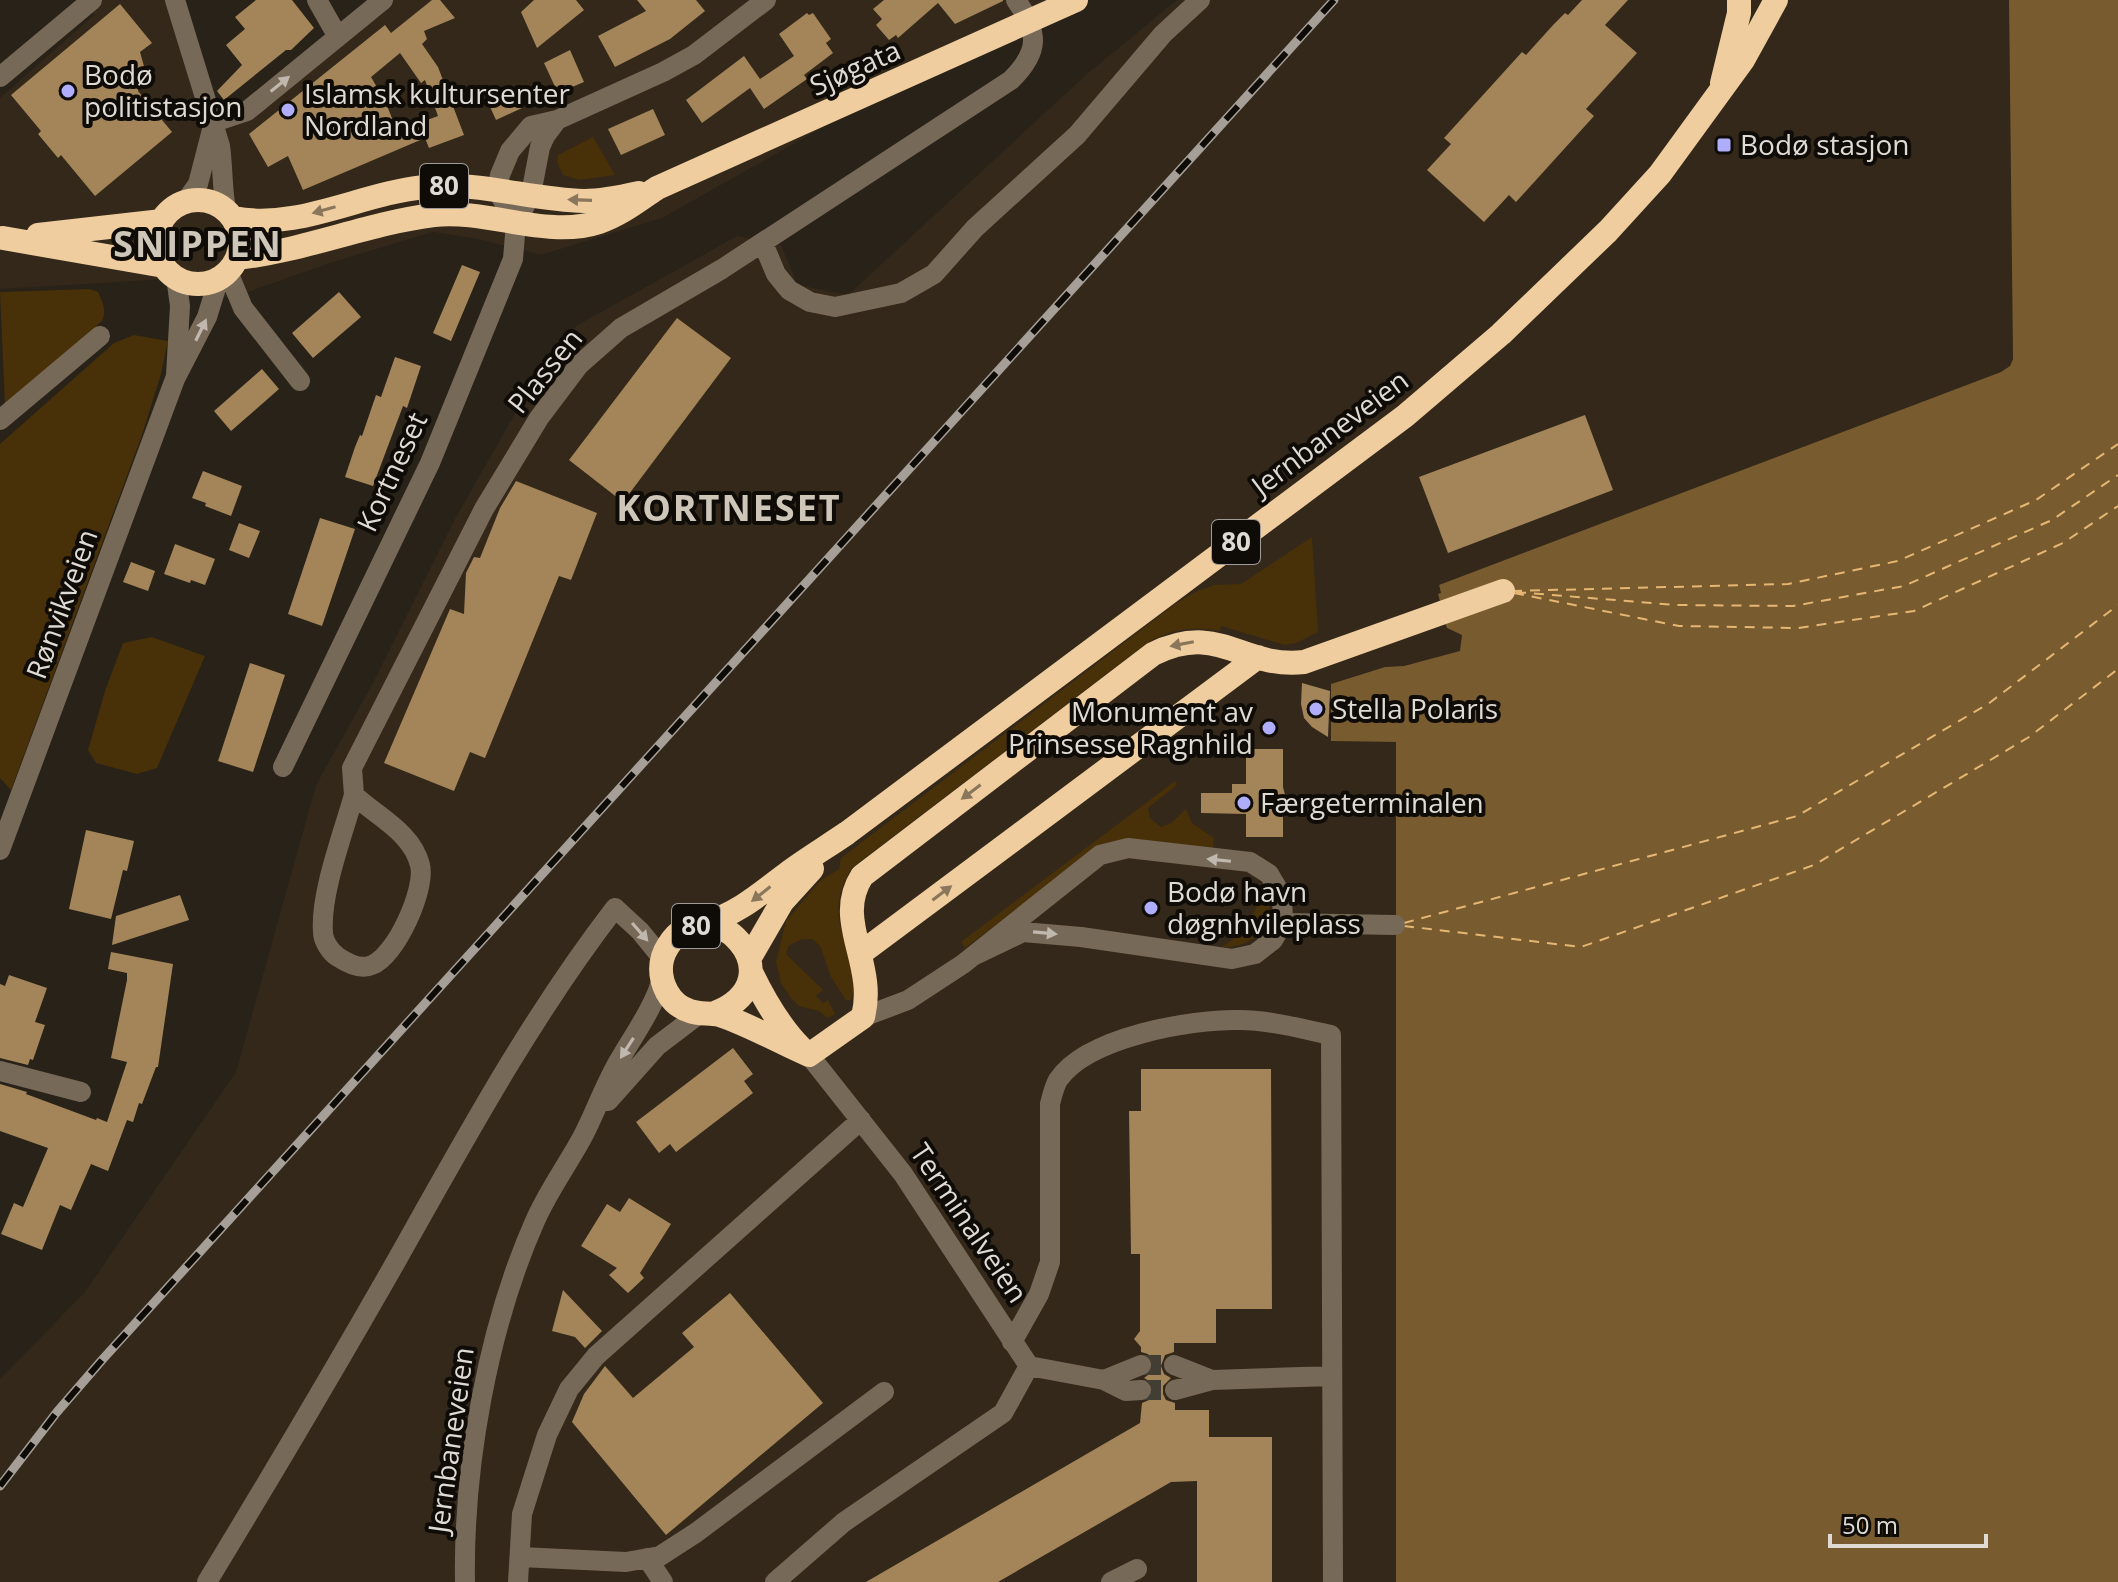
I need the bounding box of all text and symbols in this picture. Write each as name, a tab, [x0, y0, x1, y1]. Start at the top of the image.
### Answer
street label: Sjøgata	[803, 30, 906, 104]
place label: Bodø politistasjon	[84, 55, 242, 125]
place label: Islamsk kultursenter Nordland	[304, 74, 571, 144]
one-way arrow	[270, 76, 290, 92]
marker: Bodø politistasjon	[59, 82, 77, 100]
marker: Islamsk kultursenter Nordland	[279, 101, 297, 119]
place label: Bodø stasjon	[1740, 125, 1910, 163]
marker: Bodø stasjon	[1715, 136, 1733, 154]
road number: 80	[420, 164, 468, 208]
one-way arrow	[567, 193, 592, 206]
one-way arrow	[311, 204, 336, 216]
district label: SNIPPEN	[113, 219, 283, 268]
one-way arrow	[194, 318, 208, 341]
street label: Plassen	[498, 320, 590, 421]
street label: Jernbaneveien	[1241, 361, 1416, 505]
street label: Kortneset	[347, 406, 435, 537]
district label: KORTNESET	[616, 483, 842, 532]
road number: 80	[1212, 520, 1260, 564]
street label: Rønvikveien	[16, 524, 106, 684]
one-way arrow	[1170, 638, 1195, 650]
place label: Stella Polaris	[1332, 689, 1498, 727]
place label: Monument av Prinsesse Ragnhild	[1008, 692, 1253, 762]
marker: Stella Polaris	[1307, 700, 1325, 718]
marker: Monument av Prinsesse Ragnhild	[1260, 719, 1278, 737]
one-way arrow	[961, 783, 981, 799]
place label: Færgeterminalen	[1260, 783, 1484, 821]
marker: Færgeterminalen	[1235, 794, 1253, 812]
one-way arrow	[1207, 853, 1232, 866]
place label: Bodø havn døgnhvileplass	[1167, 872, 1361, 942]
one-way arrow	[931, 885, 953, 901]
one-way arrow	[751, 886, 771, 902]
marker: Bodø havn døgnhvileplass	[1142, 899, 1160, 917]
road number: 80	[672, 904, 720, 948]
one-way arrow	[630, 922, 648, 941]
one-way arrow	[1033, 927, 1058, 940]
one-way arrow	[619, 1038, 634, 1059]
street label: Terminalveien	[902, 1135, 1037, 1310]
street label: Jernbaneveien	[418, 1345, 482, 1538]
scale bar	[1830, 1498, 1986, 1548]
text: 50 m	[1842, 1508, 1898, 1541]

